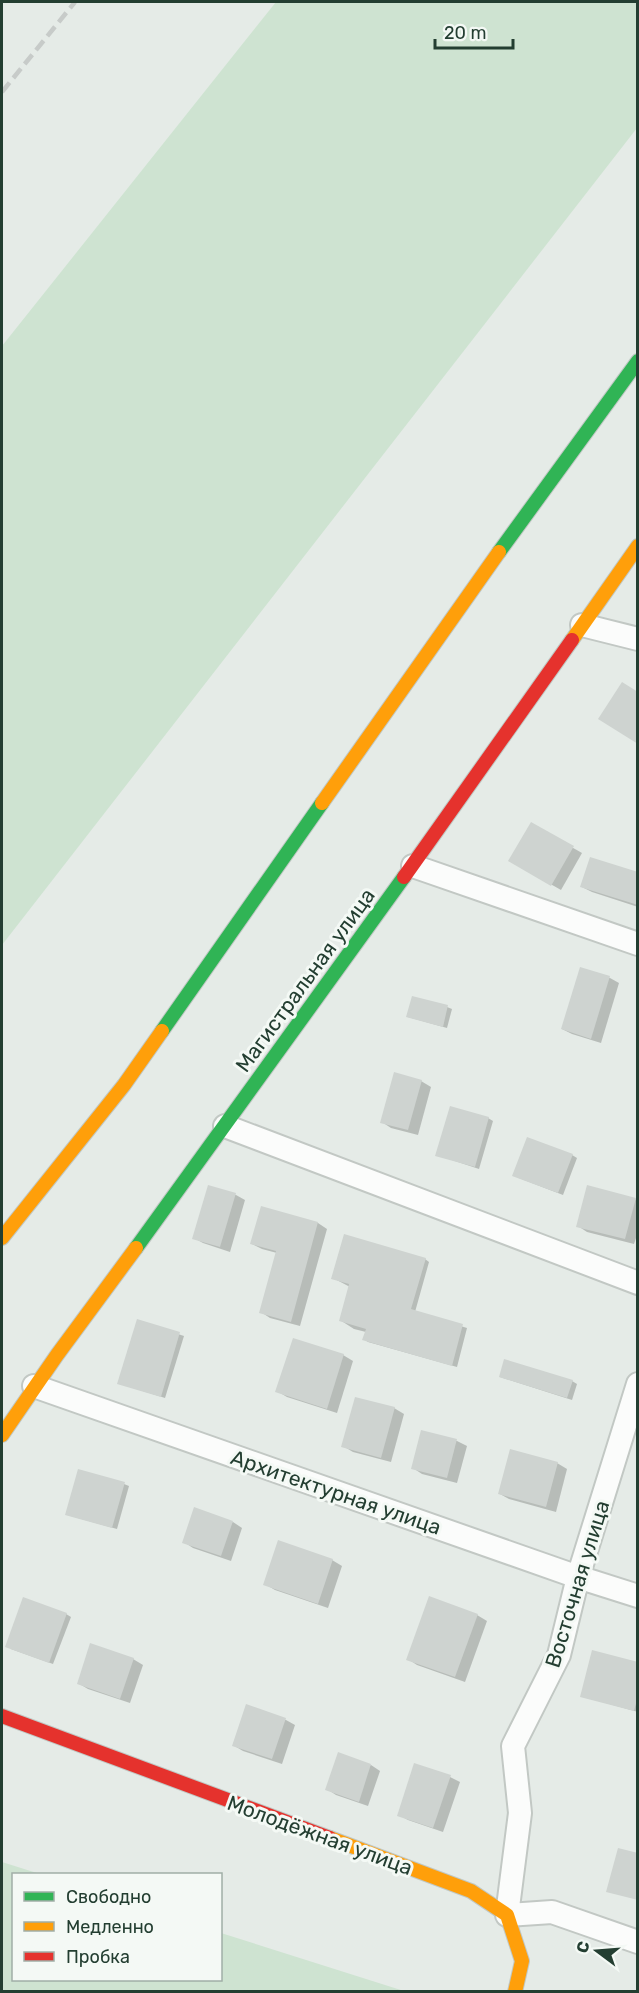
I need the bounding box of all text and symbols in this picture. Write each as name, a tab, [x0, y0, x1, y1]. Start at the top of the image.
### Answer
scale bar	[435, 12, 513, 50]
text: 20 m	[444, 22, 486, 44]
street label: Магистральная улица	[230, 883, 380, 1077]
street label: Архитектурная улица	[228, 1444, 444, 1540]
street label: Восточная улица	[540, 1497, 614, 1671]
street label: Молодёжная улица	[224, 1790, 416, 1880]
legend	[12, 1873, 222, 1981]
text: Свободно	[66, 1886, 151, 1908]
text: Медленно	[66, 1916, 154, 1938]
north arrow	[567, 1921, 627, 1981]
text: С	[572, 1939, 594, 1955]
text: Пробка	[66, 1946, 130, 1968]

